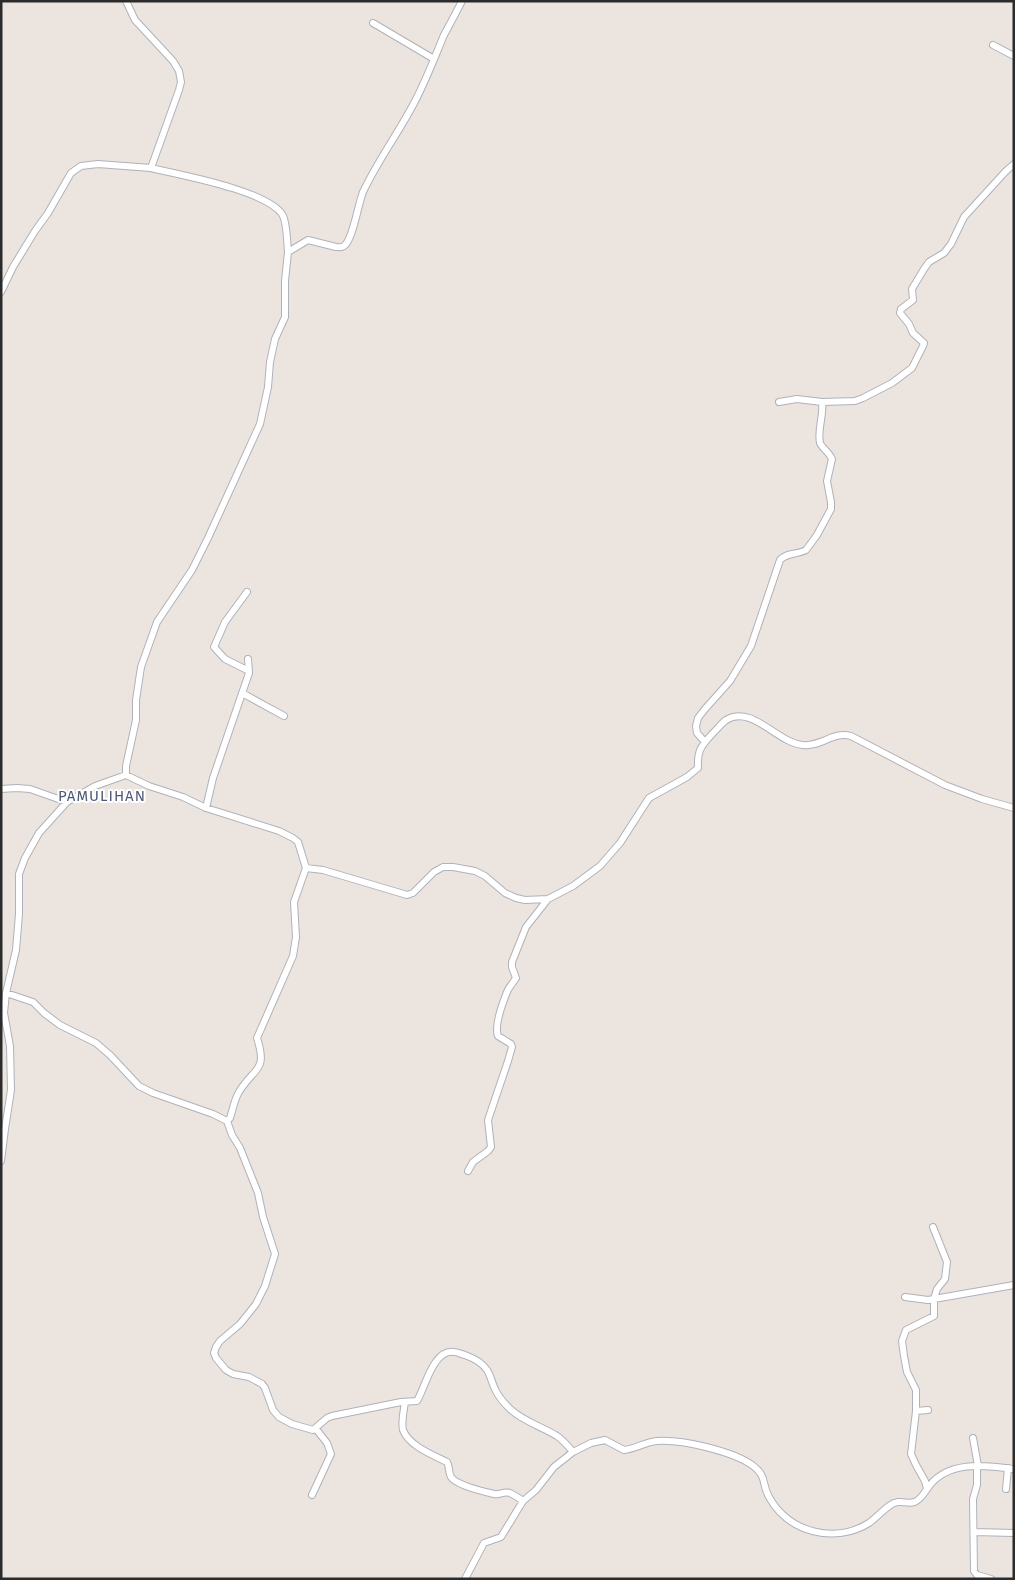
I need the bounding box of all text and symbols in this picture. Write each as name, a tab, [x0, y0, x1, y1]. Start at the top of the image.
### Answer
district label: PAMULIHAN	[58, 787, 146, 805]

